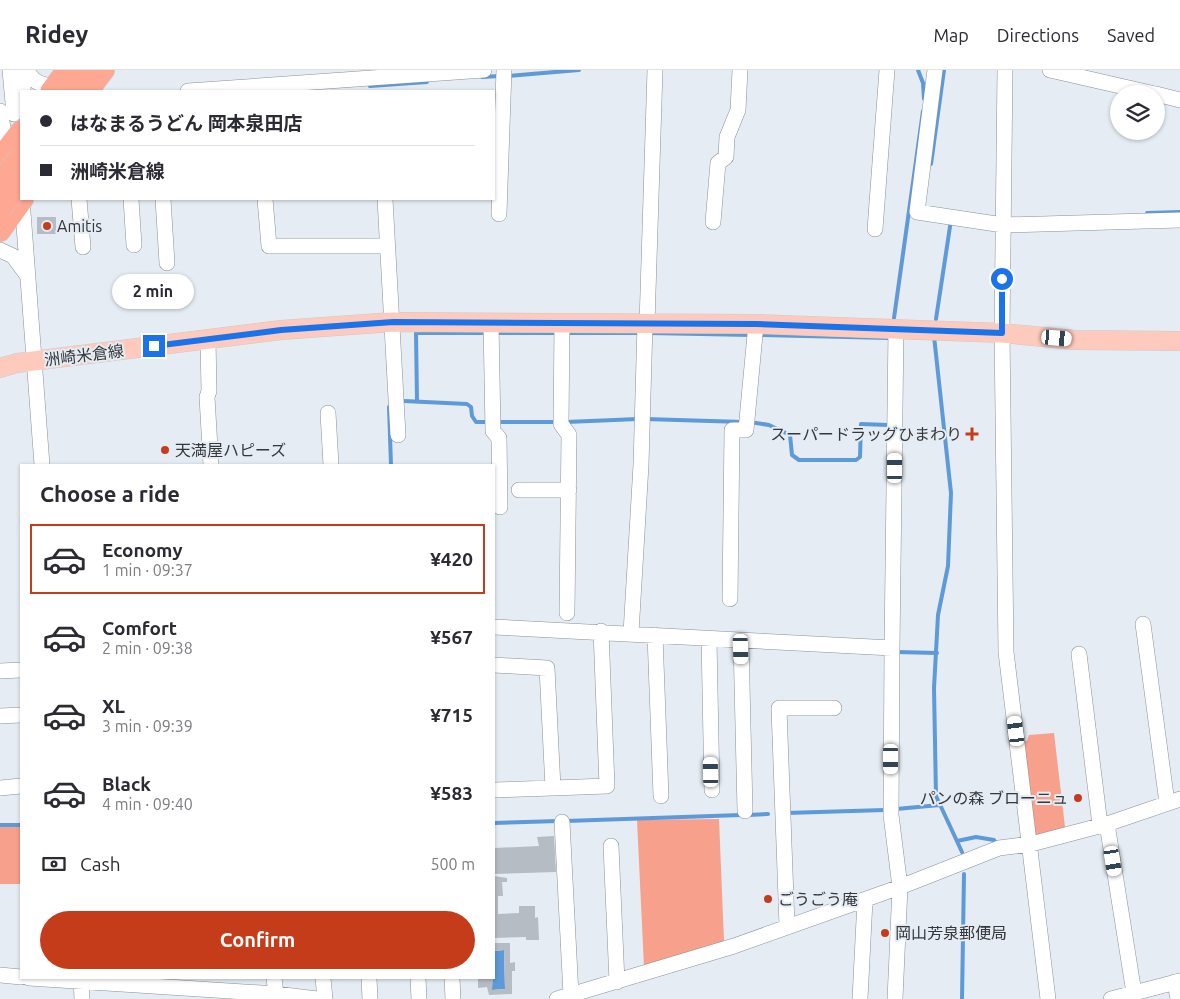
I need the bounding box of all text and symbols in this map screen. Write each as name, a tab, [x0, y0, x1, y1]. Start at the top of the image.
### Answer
text: Ridey	[25, 21, 88, 48]
text: Map	[933, 25, 969, 45]
text: Directions	[997, 25, 1079, 45]
text: Saved	[1107, 25, 1155, 45]
map controls	[1110, 85, 1165, 140]
button: layers	[1110, 85, 1165, 140]
text: はなまるうどん 岡本泉田店	[70, 112, 303, 134]
text: 洲崎米倉線	[70, 160, 165, 182]
place label: Amitis	[57, 217, 102, 235]
marker: Amitis	[41, 220, 53, 232]
route start	[991, 268, 1013, 290]
callout: 2 min	[113, 274, 195, 308]
text: 2 min	[133, 282, 173, 300]
car	[1041, 329, 1072, 347]
route end	[143, 335, 165, 357]
street label: 洲崎米倉線	[43, 341, 125, 369]
place label: スーパードラッグひまわり	[770, 425, 962, 443]
marker: スーパードラッグひまわり	[966, 428, 978, 440]
place label: 天満屋ハピーズ	[175, 441, 286, 459]
marker: 天満屋ハピーズ	[159, 444, 171, 456]
car	[887, 453, 902, 483]
text: Choose a ride	[40, 481, 180, 506]
icon: car	[42, 537, 87, 582]
text: Economy	[102, 539, 183, 561]
text: ¥420	[430, 548, 473, 570]
text: 1 min · 09:37	[102, 561, 193, 579]
icon: car	[42, 615, 87, 660]
text: Comfort	[102, 617, 177, 639]
text: ¥567	[430, 626, 473, 648]
car	[732, 634, 749, 664]
text: 2 min · 09:38	[102, 639, 193, 657]
icon: car	[42, 693, 87, 738]
text: XL	[102, 695, 125, 717]
text: ¥715	[430, 704, 473, 726]
car	[1006, 715, 1025, 747]
text: 3 min · 09:39	[102, 717, 193, 735]
car	[883, 744, 898, 774]
car	[703, 757, 718, 787]
icon: car	[42, 771, 87, 816]
text: Black	[102, 773, 151, 795]
text: ¥583	[430, 782, 473, 804]
place label: パンの森 ブローニュ	[920, 789, 1068, 807]
marker: パンの森 ブローニュ	[1072, 792, 1084, 804]
text: 4 min · 09:40	[102, 795, 193, 813]
car	[1103, 845, 1122, 877]
icon: cash	[40, 850, 68, 878]
text: Cash	[80, 853, 121, 875]
text: 500 m	[430, 855, 475, 873]
place label: ごうごう庵	[778, 890, 858, 908]
marker: ごうごう庵	[762, 893, 774, 905]
button: Confirm	[40, 911, 475, 969]
place label: 岡山芳泉郵便局	[895, 924, 1007, 942]
marker: 岡山芳泉郵便局	[879, 927, 891, 939]

